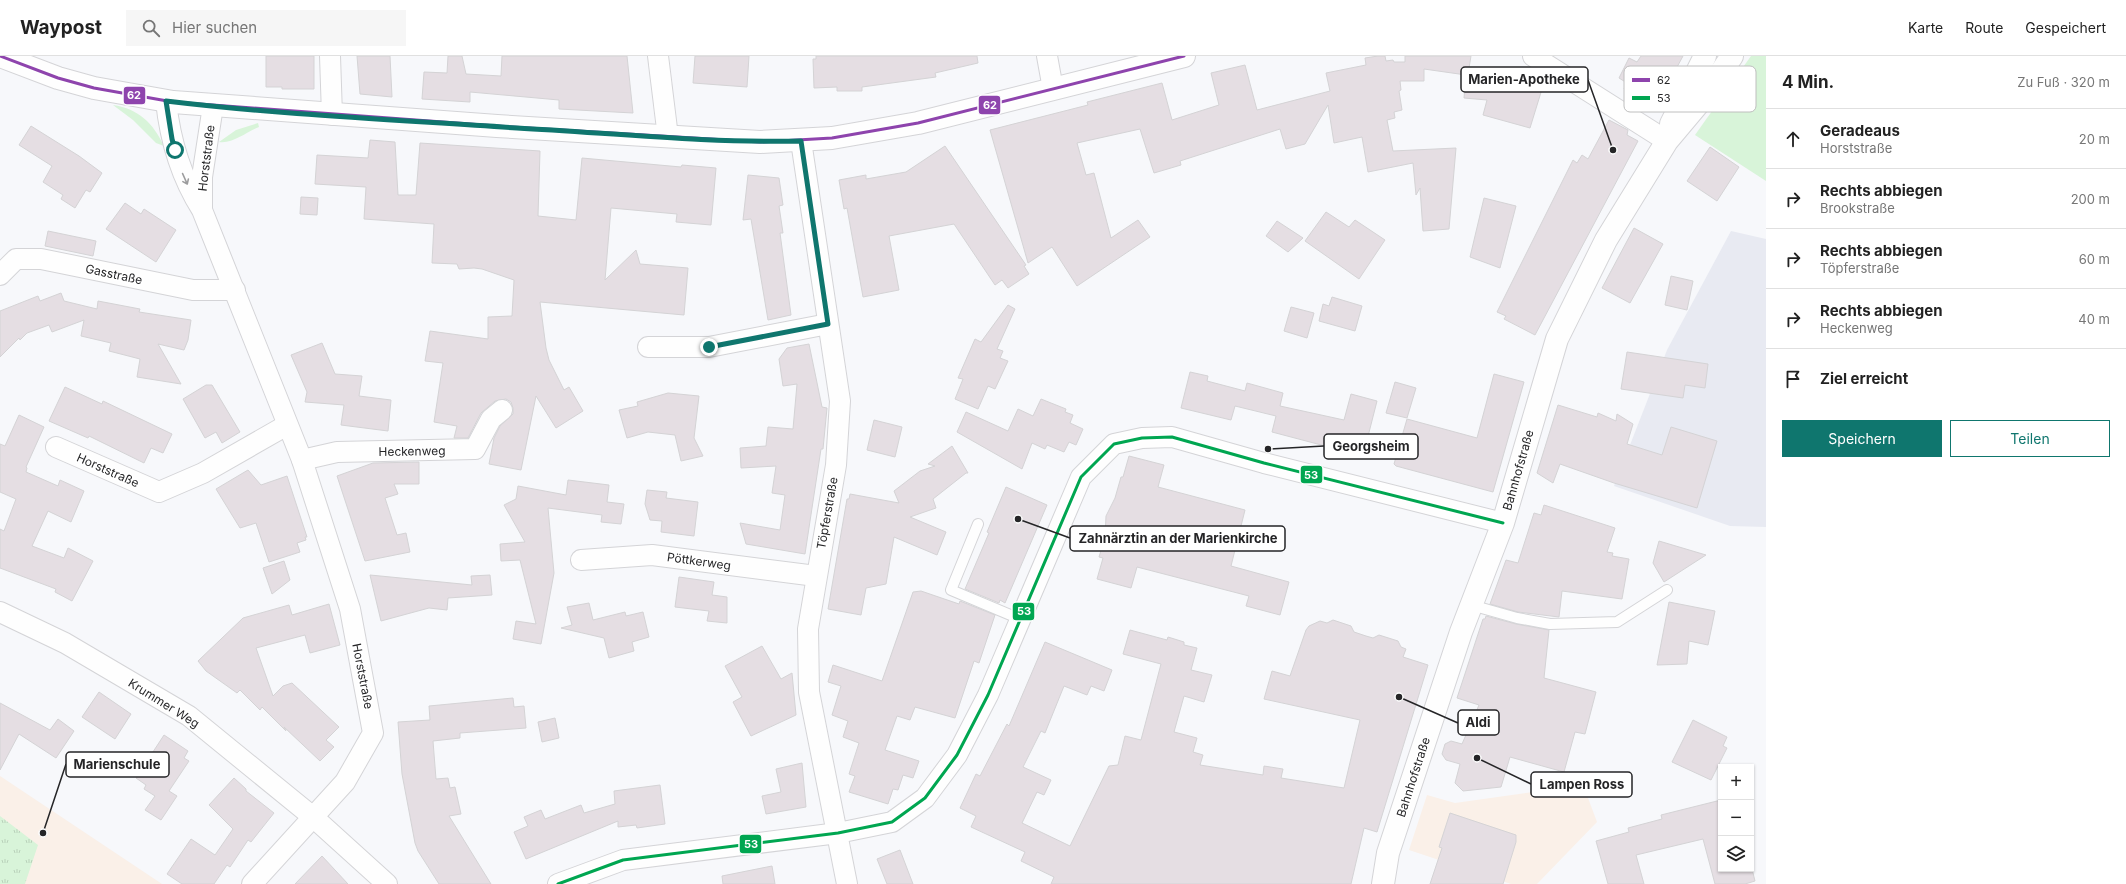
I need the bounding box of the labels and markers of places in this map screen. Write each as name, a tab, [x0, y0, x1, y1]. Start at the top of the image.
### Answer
callout: Marien-Apotheke	[1461, 67, 1588, 92]
callout: Georgsheim	[1324, 434, 1418, 459]
callout: Zahnärztin an der Marienkirche	[1070, 526, 1285, 551]
callout: Aldi	[1458, 710, 1499, 735]
callout: Marienschule	[66, 752, 169, 777]
callout: Lampen Ross	[1531, 772, 1632, 797]

